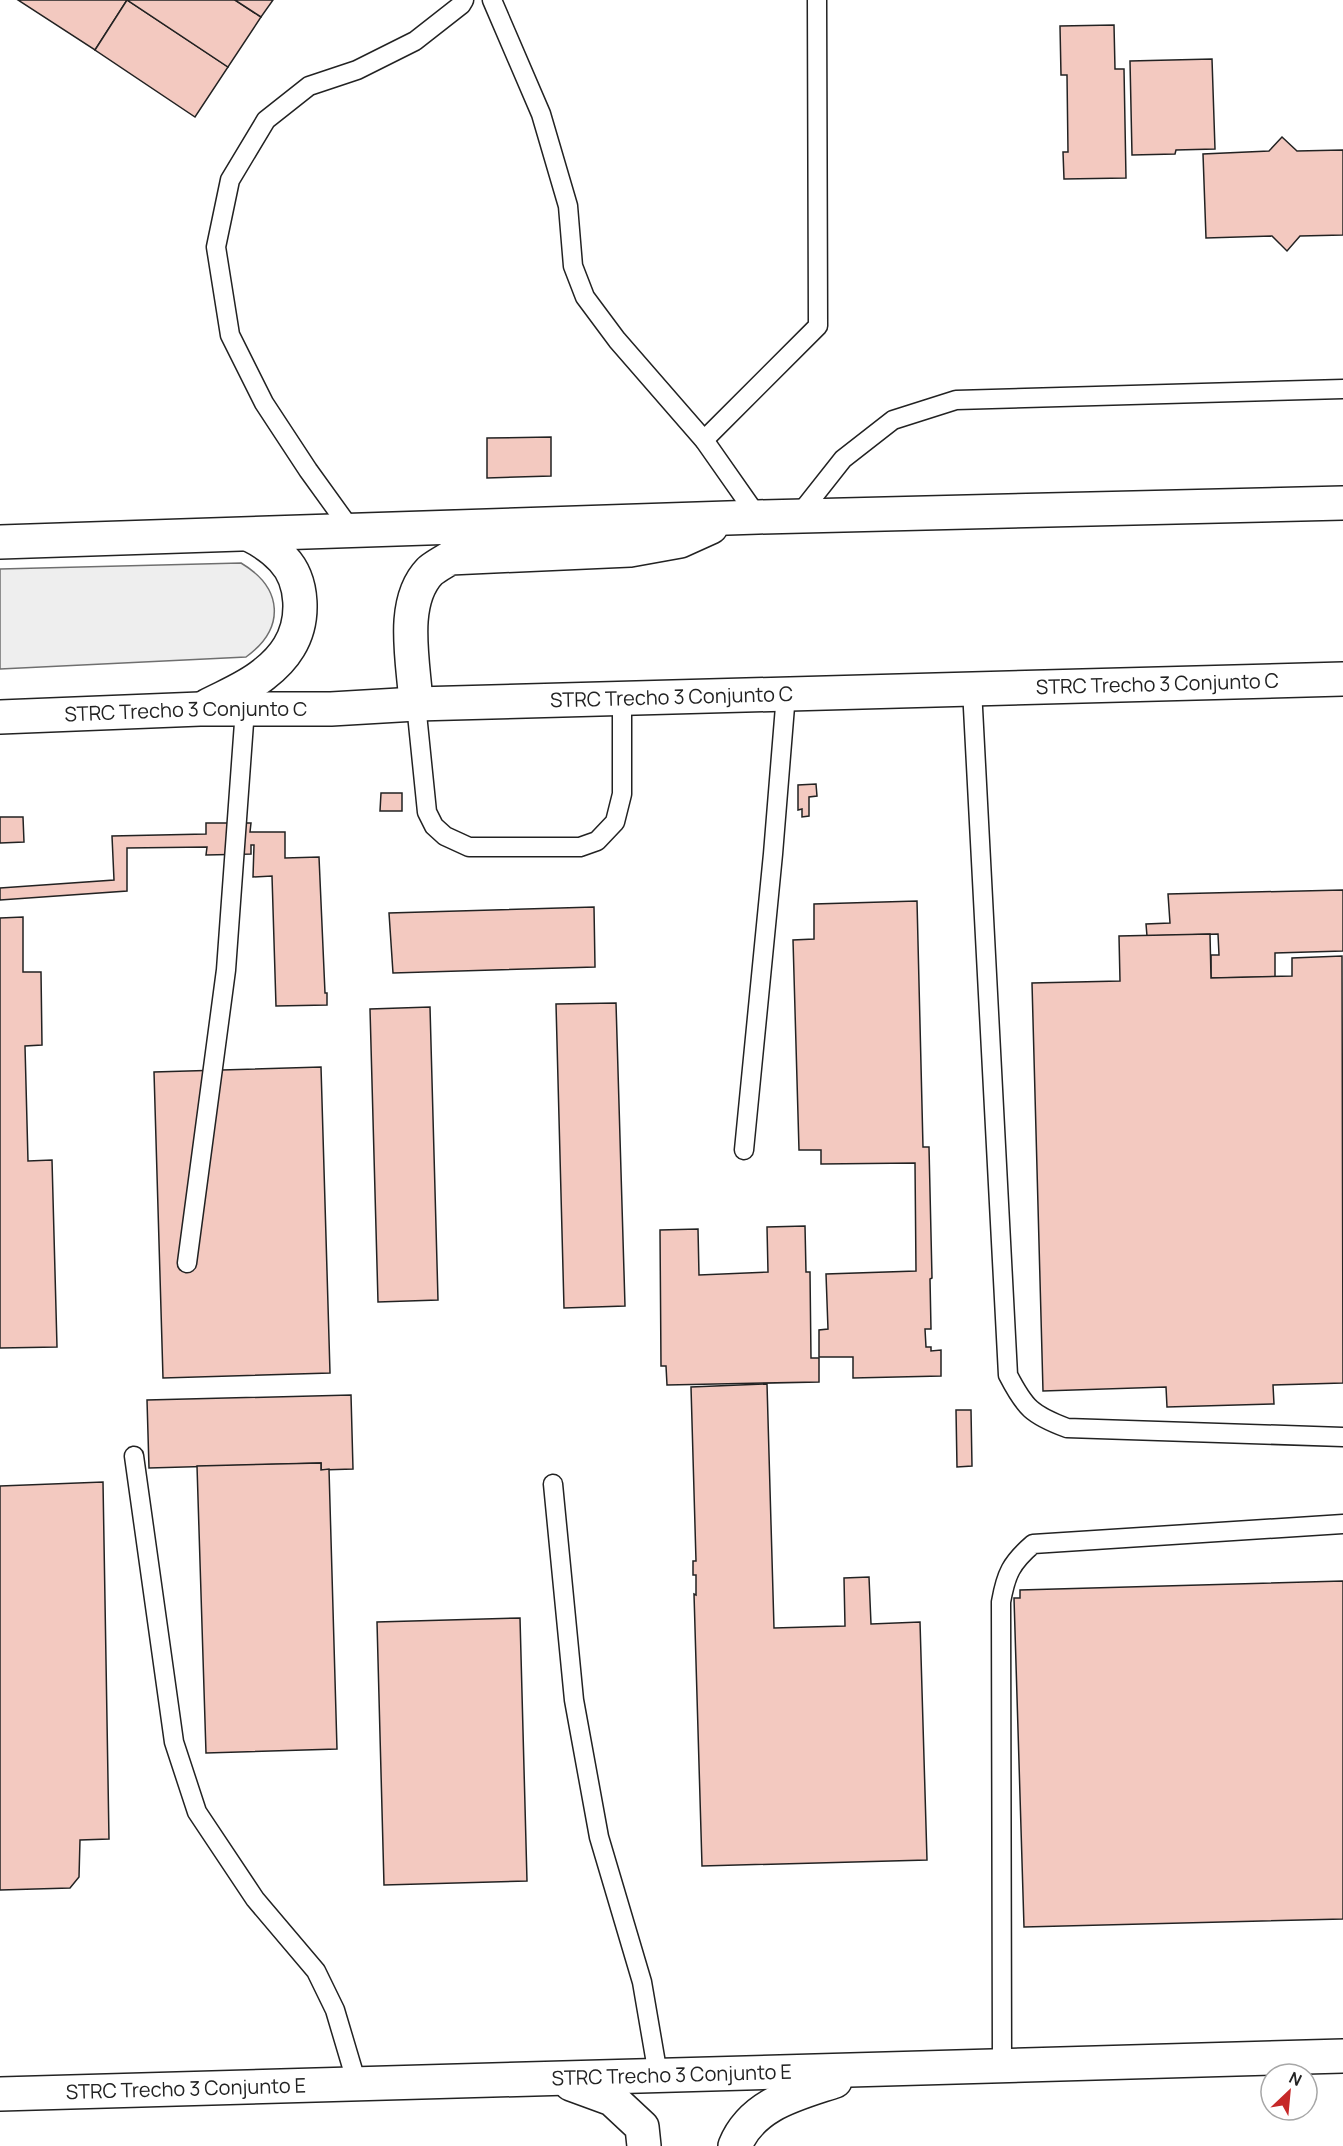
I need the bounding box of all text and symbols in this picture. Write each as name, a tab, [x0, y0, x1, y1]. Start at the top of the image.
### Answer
street label: STRC Trecho 3 Conjunto C	[1036, 667, 1279, 700]
street label: STRC Trecho 3 Conjunto C	[550, 680, 793, 713]
street label: STRC Trecho 3 Conjunto C	[64, 695, 307, 727]
street label: STRC Trecho 3 Conjunto E	[551, 2058, 792, 2091]
north arrow	[1259, 2062, 1319, 2122]
text: N	[1286, 2066, 1306, 2091]
street label: STRC Trecho 3 Conjunto E	[65, 2071, 306, 2105]

